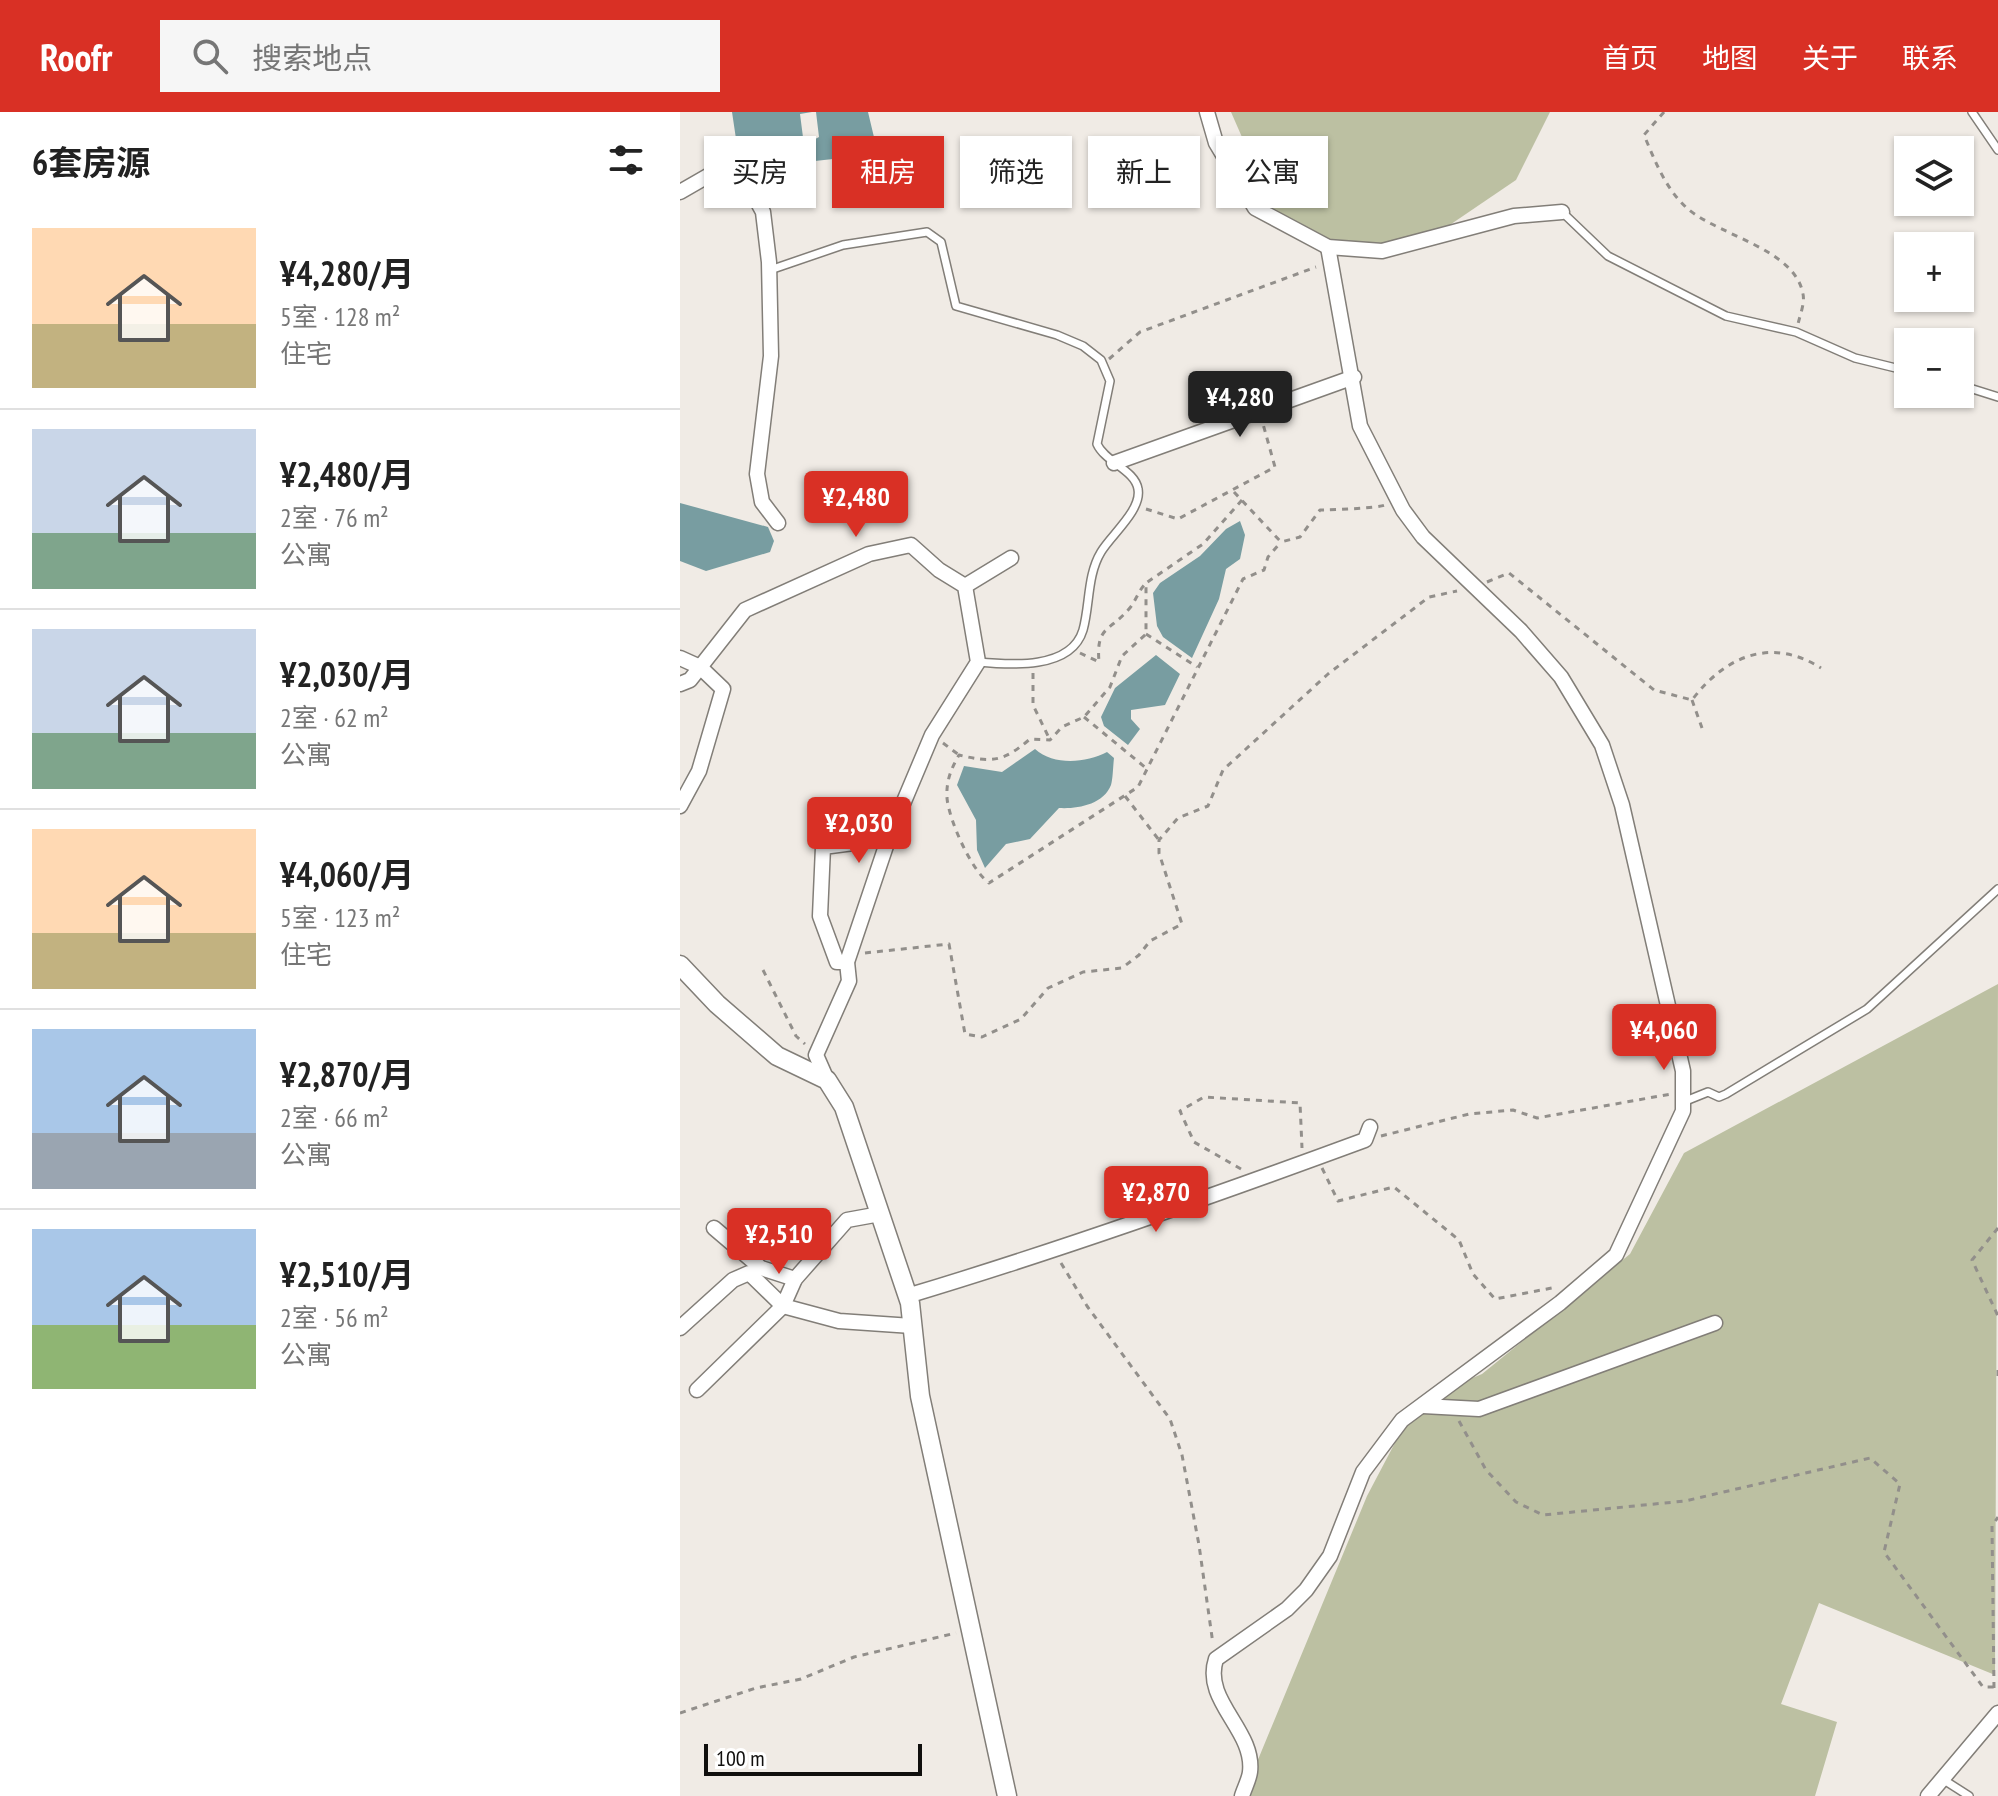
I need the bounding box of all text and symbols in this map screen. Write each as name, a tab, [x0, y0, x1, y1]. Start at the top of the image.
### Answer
search box	[160, 20, 720, 92]
text: Roofr	[40, 32, 112, 81]
icon: search	[188, 34, 232, 78]
text: 搜索地点	[252, 38, 372, 77]
text: 首页	[1602, 39, 1658, 76]
text: 地图	[1702, 39, 1758, 76]
text: 关于	[1802, 39, 1858, 76]
text: 联系	[1902, 39, 1958, 76]
chip: 买房	[704, 136, 816, 208]
chip: 租房	[832, 136, 944, 208]
chip: 筛选	[960, 136, 1072, 208]
chip: 新上	[1088, 136, 1200, 208]
chip: 公寓	[1216, 136, 1328, 208]
map controls	[1894, 136, 1974, 408]
button: layers	[1894, 136, 1974, 216]
icon: filters	[604, 138, 648, 182]
text: 6套房源	[32, 140, 150, 184]
button: +	[1894, 232, 1974, 312]
text: ¥4,280/月	[280, 251, 414, 295]
icon: home	[96, 260, 192, 356]
text: 5室 · 128 m²	[280, 300, 400, 333]
button: −	[1894, 328, 1974, 408]
text: 住宅	[280, 337, 332, 370]
pin: ¥4,280	[1175, 371, 1305, 439]
text: ¥4,280	[1206, 380, 1274, 413]
text: ¥2,480/月	[280, 452, 414, 496]
icon: home	[96, 461, 192, 557]
pin: ¥2,480	[791, 471, 921, 539]
text: ¥2,480	[822, 480, 890, 513]
text: 2室 · 76 m²	[280, 501, 389, 534]
text: 公寓	[280, 538, 332, 571]
text: ¥2,030/月	[280, 652, 414, 696]
icon: home	[96, 661, 192, 757]
text: 2室 · 62 m²	[280, 701, 389, 734]
text: 公寓	[280, 738, 332, 771]
pin: ¥2,030	[794, 797, 924, 865]
text: ¥2,030	[825, 806, 893, 839]
text: ¥4,060/月	[280, 852, 414, 896]
icon: home	[96, 861, 192, 957]
text: 5室 · 123 m²	[280, 901, 400, 934]
text: 住宅	[280, 938, 332, 971]
pin: ¥4,060	[1599, 1004, 1729, 1072]
text: ¥4,060	[1630, 1013, 1698, 1046]
text: ¥2,870/月	[280, 1052, 414, 1096]
icon: home	[96, 1061, 192, 1157]
text: 2室 · 66 m²	[280, 1101, 389, 1134]
text: 公寓	[280, 1138, 332, 1171]
pin: ¥2,870	[1091, 1166, 1221, 1234]
text: ¥2,870	[1122, 1175, 1190, 1208]
pin: ¥2,510	[714, 1208, 844, 1276]
text: ¥2,510	[745, 1217, 813, 1250]
text: ¥2,510/月	[280, 1252, 414, 1296]
icon: home	[96, 1261, 192, 1357]
text: 2室 · 56 m²	[280, 1301, 389, 1334]
text: 公寓	[280, 1338, 332, 1371]
scale bar	[704, 1740, 922, 1776]
text: 100 m	[716, 1744, 765, 1772]

